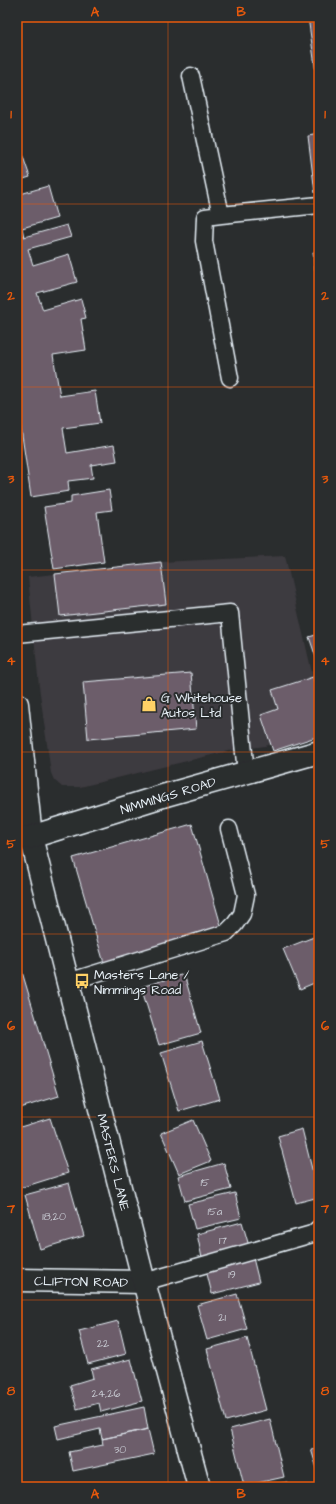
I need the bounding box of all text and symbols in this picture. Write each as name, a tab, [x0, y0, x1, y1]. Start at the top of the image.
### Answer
text: A	[91, 3, 100, 21]
text: B	[236, 3, 246, 21]
text: 1	[10, 105, 12, 123]
text: 1	[324, 105, 326, 123]
text: 2	[6, 287, 15, 305]
text: 2	[320, 287, 329, 305]
text: 3	[7, 470, 15, 488]
text: 3	[321, 470, 329, 488]
text: 4	[7, 652, 16, 670]
text: 4	[321, 652, 330, 670]
place label: G Whitehouse Autos Ltd	[161, 689, 242, 722]
shop icon: G Whitehouse Autos Ltd	[140, 695, 158, 713]
street label: NIMMINGS ROAD	[118, 773, 219, 819]
text: 5	[6, 835, 16, 853]
text: 5	[320, 835, 330, 853]
place label: Masters Lane / Nimmings Road	[94, 966, 189, 1000]
bus stop icon: Masters Lane / Nimmings Road	[73, 972, 91, 990]
text: 6	[7, 1017, 16, 1035]
text: 6	[321, 1017, 330, 1035]
street label: MASTERS LANE	[92, 1112, 134, 1213]
house number: 15	[200, 1175, 210, 1190]
text: 7	[6, 1200, 16, 1218]
text: 7	[320, 1200, 330, 1218]
house number: 15a	[208, 1204, 223, 1219]
house number: 18,20	[42, 1209, 66, 1224]
house number: 17	[219, 1233, 227, 1248]
house number: 19	[228, 1267, 236, 1282]
street label: CLIFTON ROAD	[34, 1272, 129, 1292]
house number: 21	[218, 1310, 226, 1325]
house number: 22	[97, 1336, 110, 1351]
text: 8	[7, 1382, 16, 1400]
text: 8	[321, 1382, 330, 1400]
house number: 24,26	[92, 1386, 121, 1401]
house number: 30	[114, 1442, 126, 1457]
text: A	[91, 1485, 100, 1503]
text: B	[236, 1485, 246, 1503]

